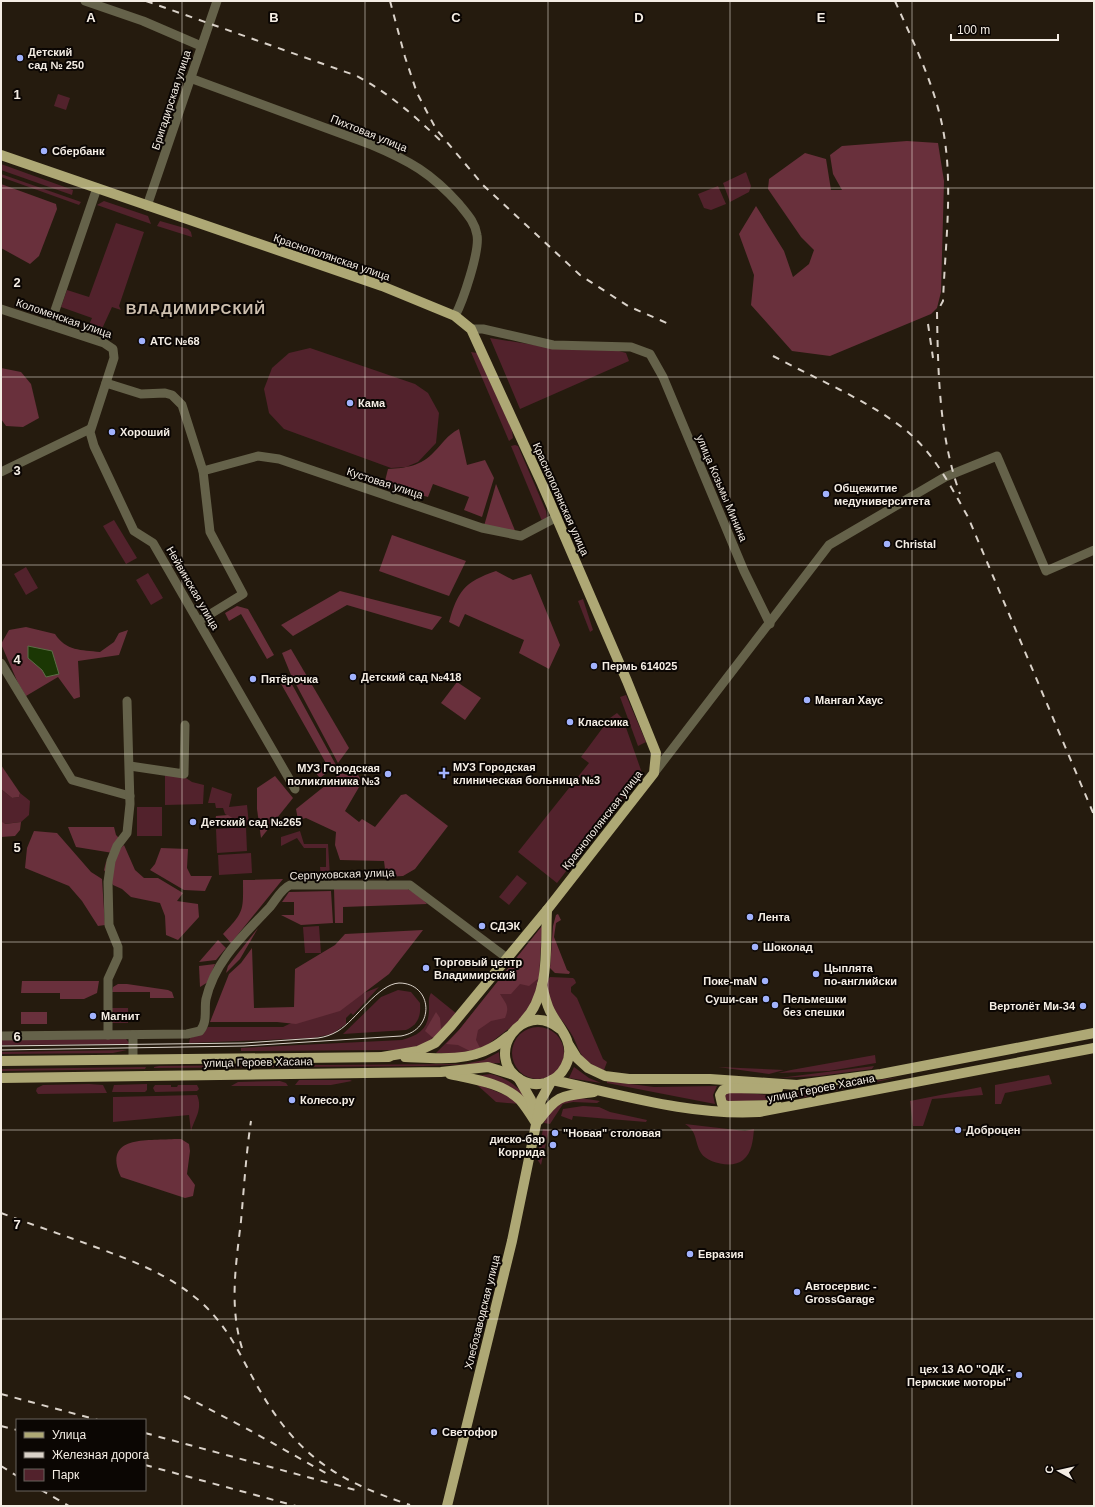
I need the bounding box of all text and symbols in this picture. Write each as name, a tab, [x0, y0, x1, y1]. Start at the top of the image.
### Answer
text: A	[86, 10, 96, 25]
text: B	[269, 10, 279, 25]
text: C	[451, 10, 461, 25]
text: D	[634, 10, 644, 25]
text: E	[817, 10, 826, 25]
scale bar	[951, 16, 1058, 42]
text: 100 m	[957, 23, 990, 37]
place label: Детский сад № 250	[28, 46, 84, 71]
street label: Бригадирская улица	[149, 48, 193, 151]
marker: Детский сад № 250	[15, 53, 25, 63]
text: 1	[13, 87, 21, 102]
street label: Пихтовая улица	[329, 112, 410, 154]
place label: Сбербанк	[52, 145, 105, 157]
marker: Сбербанк	[39, 146, 49, 156]
street label: Краснополянская улица	[272, 231, 393, 283]
text: 2	[13, 275, 21, 290]
street label: Коломенская улица	[14, 296, 114, 340]
district label: ВЛАДИМИРСКИЙ	[126, 300, 266, 317]
place label: АТС №68	[150, 335, 200, 347]
marker: АТС №68	[137, 336, 147, 346]
place label: Кама	[358, 397, 386, 409]
marker: Кама	[345, 398, 355, 408]
place label: Хороший	[120, 426, 170, 438]
marker: Хороший	[107, 427, 117, 437]
street label: улица Козьмы Минина	[694, 433, 750, 544]
street label: Краснополянская улица	[531, 441, 592, 558]
text: 3	[13, 463, 21, 478]
street label: Кустовая улица	[345, 465, 425, 501]
place label: Общежитие медуниверситета	[834, 482, 931, 507]
marker: Общежитие медуниверситета	[821, 489, 831, 499]
place label: Christal	[895, 538, 936, 550]
marker: Christal	[882, 539, 892, 549]
street label: Нейвинская улица	[164, 544, 222, 633]
text: 4	[13, 652, 21, 667]
place label: Пермь 614025	[602, 660, 677, 672]
marker: Пермь 614025	[589, 661, 599, 671]
place label: Детский сад №418	[361, 671, 461, 683]
marker: Детский сад №418	[348, 672, 358, 682]
place label: Пятёрочка	[261, 673, 319, 685]
marker: Пятёрочка	[248, 674, 258, 684]
place label: Мангал Хаус	[815, 694, 883, 706]
marker: Мангал Хаус	[802, 695, 812, 705]
place label: Классика	[578, 716, 629, 728]
marker: Классика	[565, 717, 575, 727]
place label: МУЗ Городская клиническая больница №3	[453, 761, 600, 786]
place label: МУЗ Городская поликлиника №3	[287, 762, 380, 787]
marker: МУЗ Городская клиническая больница №3	[438, 767, 450, 779]
street label: Краснополянская улица	[560, 767, 645, 872]
marker: МУЗ Городская поликлиника №3	[383, 769, 393, 779]
place label: Детский сад №265	[201, 816, 301, 828]
marker: Детский сад №265	[188, 817, 198, 827]
text: 5	[13, 840, 21, 855]
street label: Серпуховская улица	[289, 866, 395, 882]
place label: Лента	[758, 911, 791, 923]
marker: Лента	[745, 912, 755, 922]
place label: СДЭК	[490, 920, 520, 932]
marker: СДЭК	[477, 921, 487, 931]
place label: Шоколад	[763, 941, 813, 953]
marker: Шоколад	[750, 942, 760, 952]
place label: Торговый центр Владимирский	[434, 956, 523, 981]
place label: Цыплята по-английски	[824, 962, 897, 987]
marker: Торговый центр Владимирский	[421, 963, 431, 973]
marker: Цыплята по-английски	[811, 969, 821, 979]
place label: Поке-maN	[703, 975, 757, 987]
marker: Поке-maN	[760, 976, 770, 986]
place label: Суши-сан	[705, 993, 758, 1005]
place label: Пельмешки без спешки	[783, 993, 846, 1018]
marker: Суши-сан	[761, 994, 771, 1004]
marker: Пельмешки без спешки	[770, 1000, 780, 1010]
place label: Вертолёт Ми-34	[989, 1000, 1076, 1012]
marker: Вертолёт Ми-34	[1078, 1001, 1088, 1011]
place label: Магнит	[101, 1010, 140, 1022]
marker: Магнит	[88, 1011, 98, 1021]
text: 6	[13, 1029, 21, 1044]
street label: улица Героев Хасана	[203, 1055, 314, 1069]
street label: улица Героев Хасана	[766, 1072, 877, 1104]
place label: Колесо.ру	[300, 1094, 355, 1106]
marker: Колесо.ру	[287, 1095, 297, 1105]
place label: Доброцен	[966, 1124, 1020, 1136]
marker: Доброцен	[953, 1125, 963, 1135]
place label: "Новая" столовая	[563, 1127, 661, 1139]
marker: "Новая" столовая	[550, 1128, 560, 1138]
place label: диско-бар Коррида	[490, 1133, 546, 1158]
marker: диско-бар Коррида	[548, 1140, 558, 1150]
text: 7	[13, 1217, 21, 1232]
place label: Евразия	[698, 1248, 744, 1260]
marker: Евразия	[685, 1249, 695, 1259]
street label: Хлебозаводская улица	[462, 1253, 502, 1370]
place label: Автосервис - GrossGarage	[805, 1280, 877, 1305]
marker: Автосервис - GrossGarage	[792, 1287, 802, 1297]
place label: цех 13 АО "ОДК - Пермские моторы"	[907, 1363, 1011, 1388]
marker: цех 13 АО "ОДК - Пермские моторы"	[1014, 1370, 1024, 1380]
legend	[16, 1419, 146, 1491]
place label: Светофор	[442, 1426, 498, 1438]
marker: Светофор	[429, 1427, 439, 1437]
text: Улица	[52, 1428, 86, 1442]
text: Железная дорога	[52, 1448, 149, 1462]
north arrow	[1039, 1451, 1079, 1491]
text: С	[1043, 1465, 1056, 1474]
text: Парк	[52, 1468, 80, 1482]

